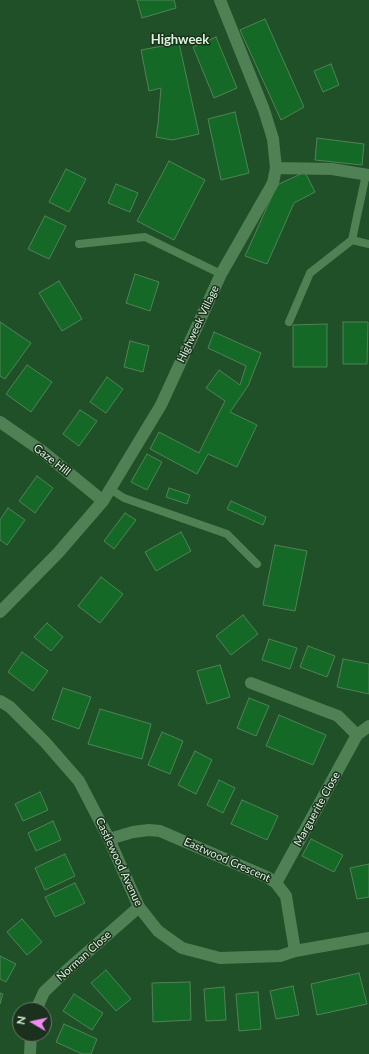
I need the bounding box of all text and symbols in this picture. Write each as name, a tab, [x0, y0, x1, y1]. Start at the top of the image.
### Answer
district label: Highweek	[151, 32, 209, 48]
street label: Highweek Village	[174, 283, 222, 365]
street label: Gaze Hill	[31, 442, 73, 478]
street label: Marguerite Close	[291, 770, 343, 848]
street label: Castlewood Avenue	[93, 816, 145, 908]
street label: Eastwood Crescent	[182, 835, 272, 885]
street label: Norman Close	[54, 928, 114, 984]
north arrow	[12, 1002, 52, 1042]
text: N	[14, 1015, 28, 1025]

